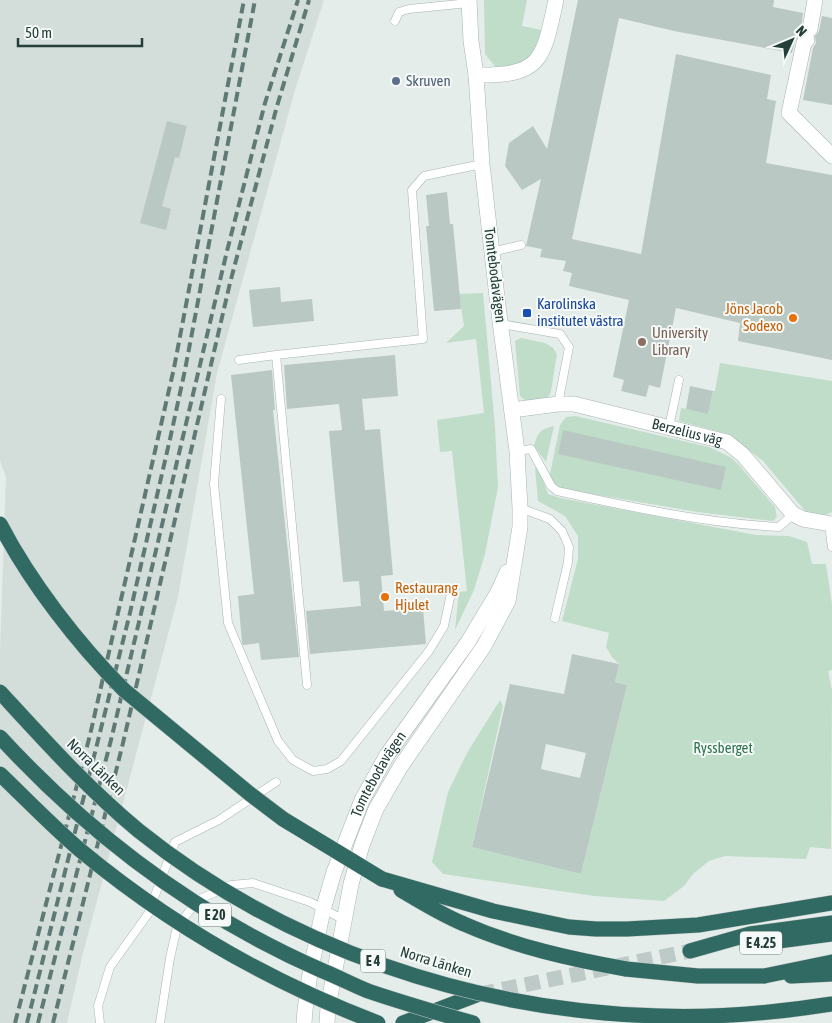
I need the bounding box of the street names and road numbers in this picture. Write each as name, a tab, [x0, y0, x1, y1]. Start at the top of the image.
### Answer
street label: Tomtebodavägen	[481, 226, 510, 324]
street label: Berzelius väg	[650, 415, 725, 449]
street label: Tomtebodavägen	[347, 728, 409, 819]
street label: Norra Länken	[64, 735, 129, 798]
road number: E 20	[199, 904, 231, 926]
road number: E 4.25	[740, 931, 782, 954]
street label: Norra Länken	[398, 943, 474, 980]
road number: E 4	[360, 949, 386, 972]

